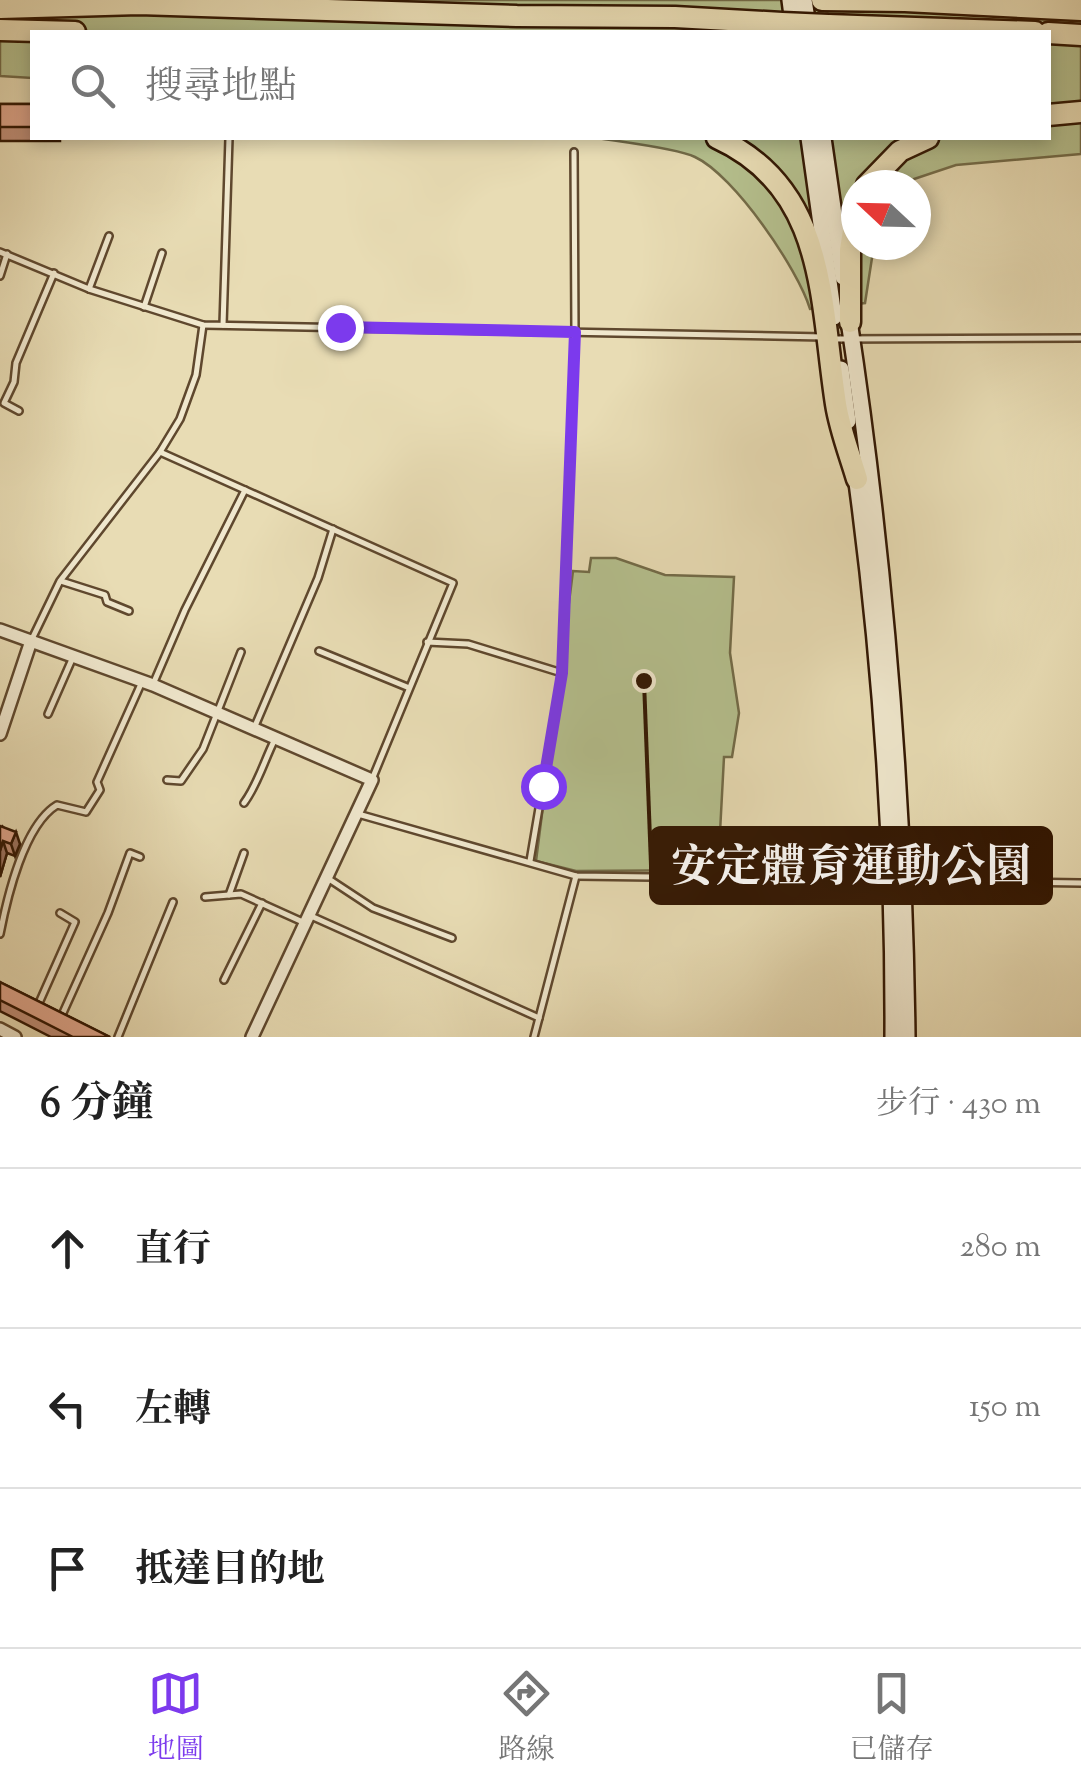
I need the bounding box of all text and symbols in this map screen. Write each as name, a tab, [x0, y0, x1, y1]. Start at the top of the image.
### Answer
search box	[30, 30, 1051, 140]
icon: search	[65, 58, 120, 113]
text: 搜尋地點	[145, 62, 297, 116]
north arrow	[841, 170, 931, 260]
route end	[318, 305, 364, 351]
route start	[521, 764, 567, 810]
callout: 安定體育運動公園	[651, 828, 1051, 903]
text: 安定體育運動公園	[671, 838, 1031, 903]
text: 6 分鐘	[40, 1076, 154, 1136]
text: 步行 · 430 m	[876, 1082, 1041, 1128]
icon: ahead	[40, 1221, 95, 1276]
text: 直行	[135, 1225, 211, 1279]
text: 280 m	[960, 1225, 1041, 1271]
icon: left	[40, 1381, 95, 1436]
text: 左轉	[135, 1385, 211, 1439]
text: 150 m	[969, 1385, 1041, 1431]
icon: arrive	[40, 1541, 95, 1596]
text: 抵達目的地	[135, 1545, 325, 1599]
tab: 地圖	[147, 1666, 204, 1771]
tab: 路線	[498, 1666, 555, 1771]
tab: 已儲存	[849, 1666, 934, 1771]

